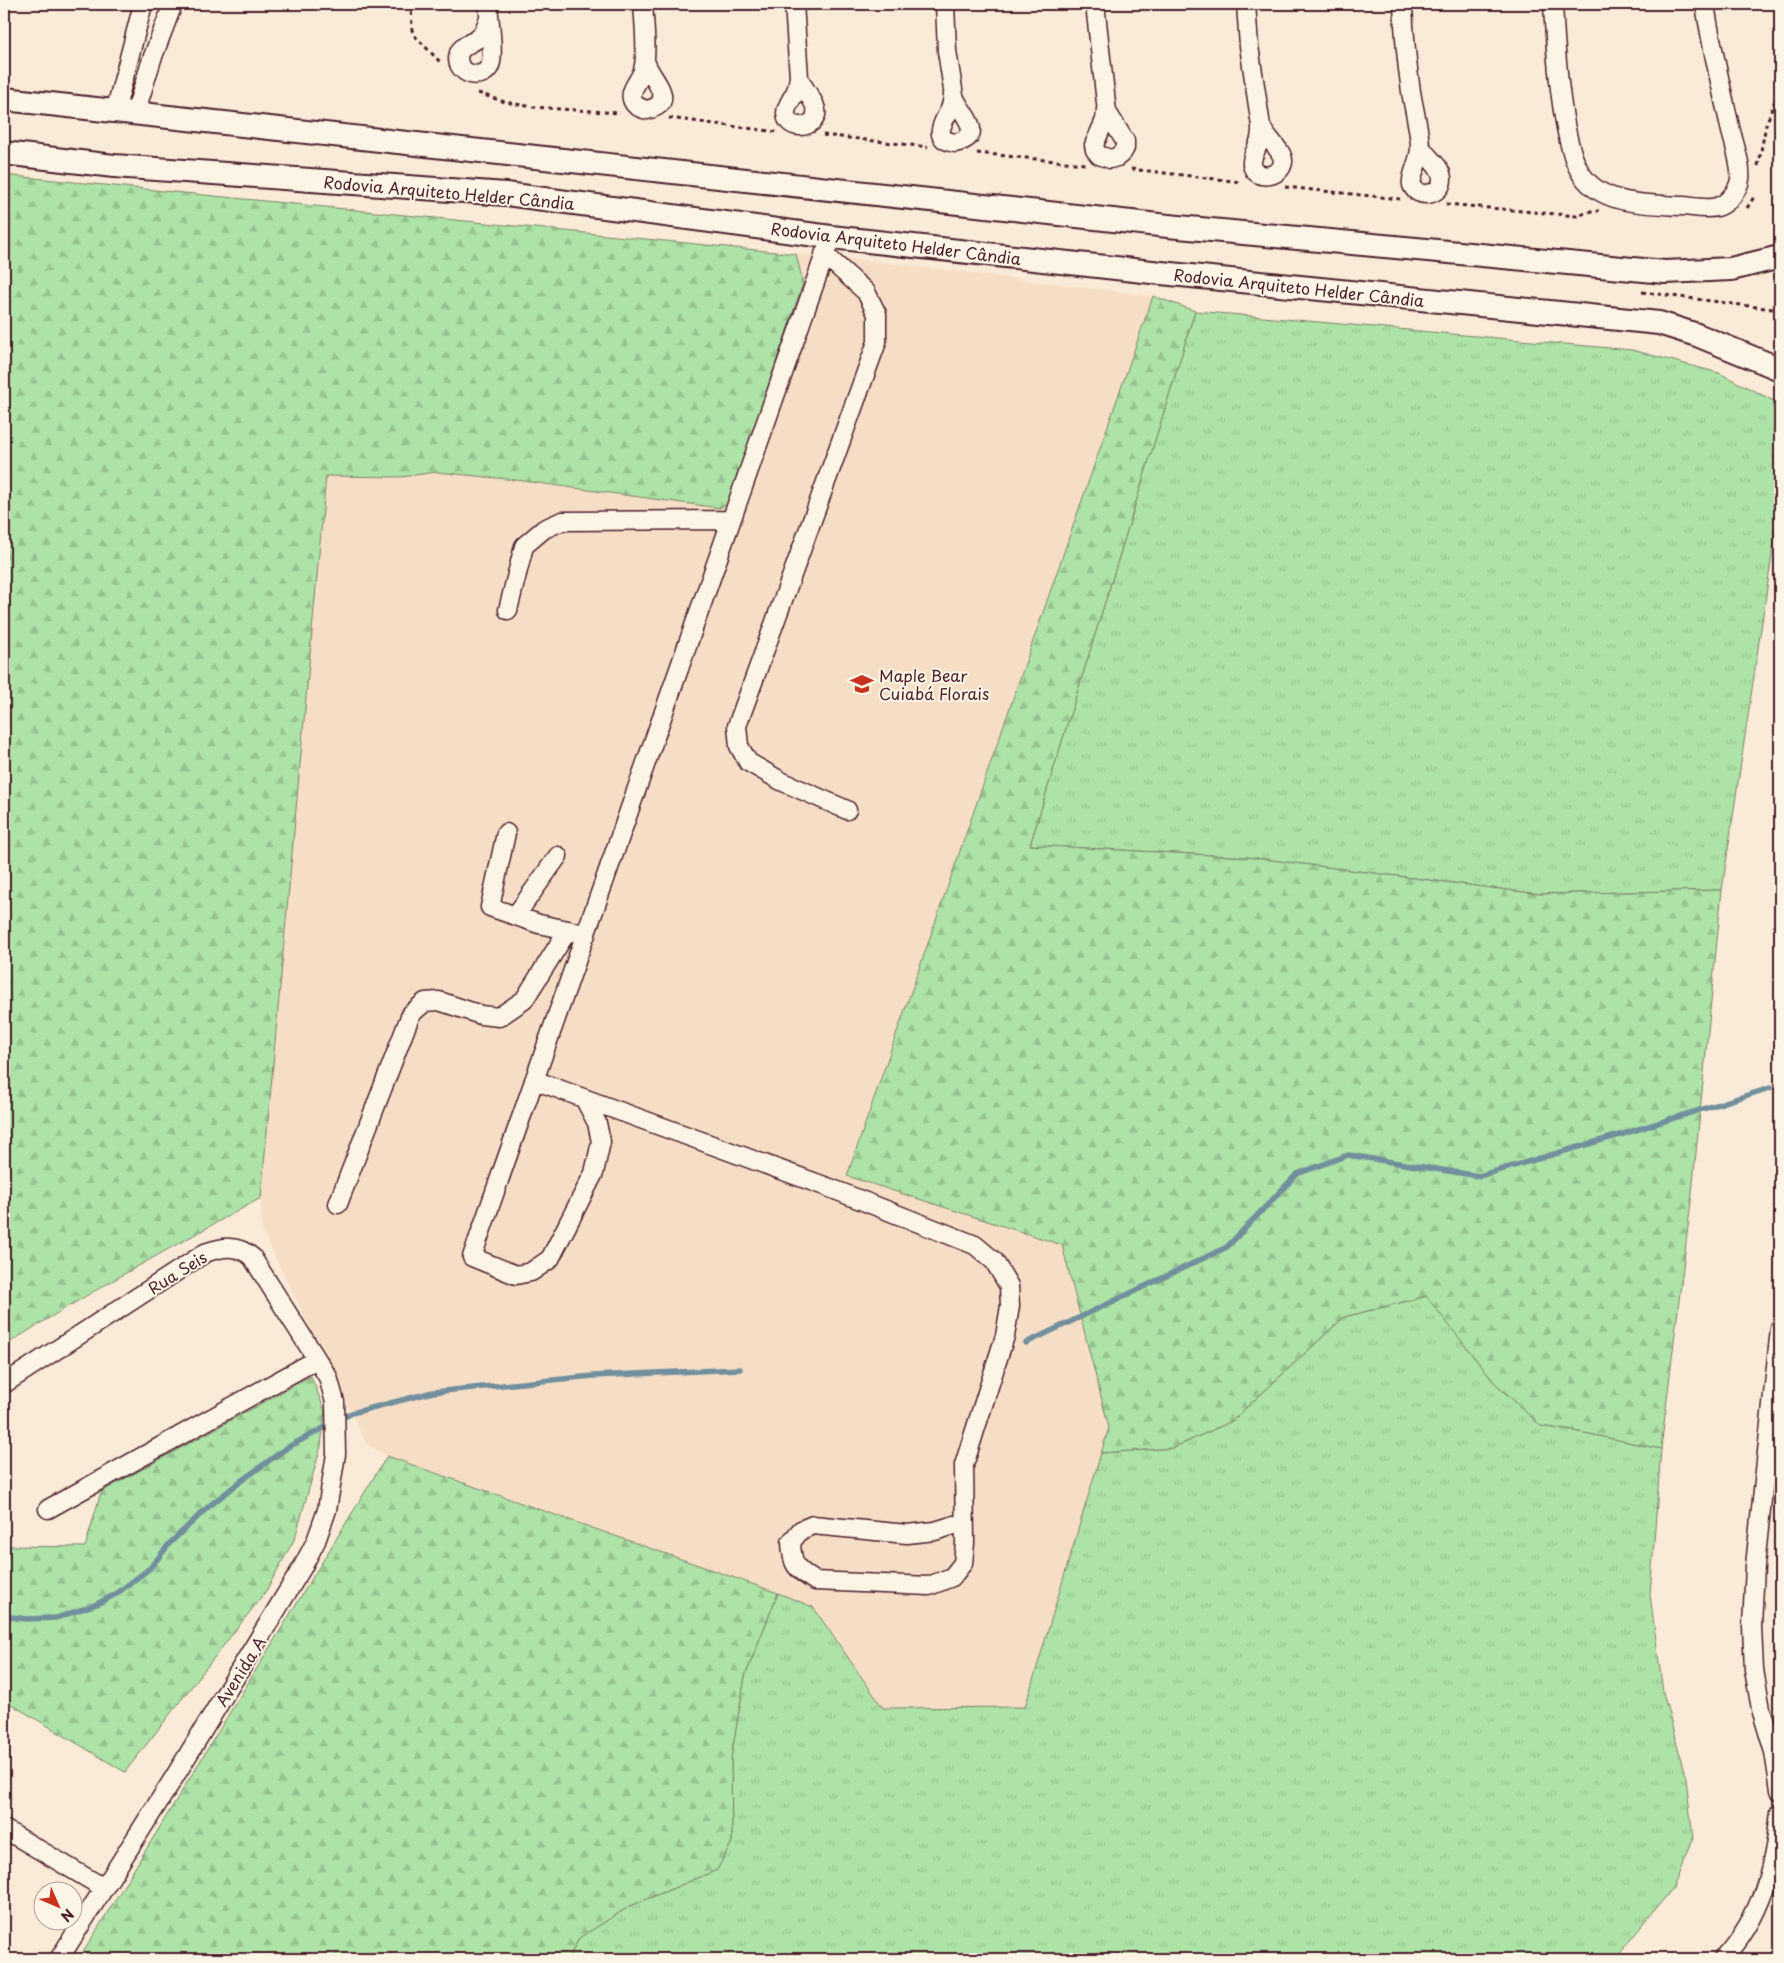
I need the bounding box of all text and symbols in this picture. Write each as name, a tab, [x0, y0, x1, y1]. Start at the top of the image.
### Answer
street label: Rodovia Arquiteto Helder Cândia	[322, 169, 576, 215]
street label: Rodovia Arquiteto Helder Cândia	[770, 216, 1022, 270]
street label: Rodovia Arquiteto Helder Cândia	[1172, 262, 1426, 312]
place label: Maple Bear Cuiabá Florais	[879, 663, 989, 705]
school or university icon: Maple Bear Cuiabá Florais	[849, 671, 875, 697]
street label: Rua Seis	[143, 1244, 211, 1300]
street label: Avenida A	[209, 1631, 271, 1711]
north arrow	[32, 1880, 82, 1930]
text: N	[56, 1904, 79, 1927]

